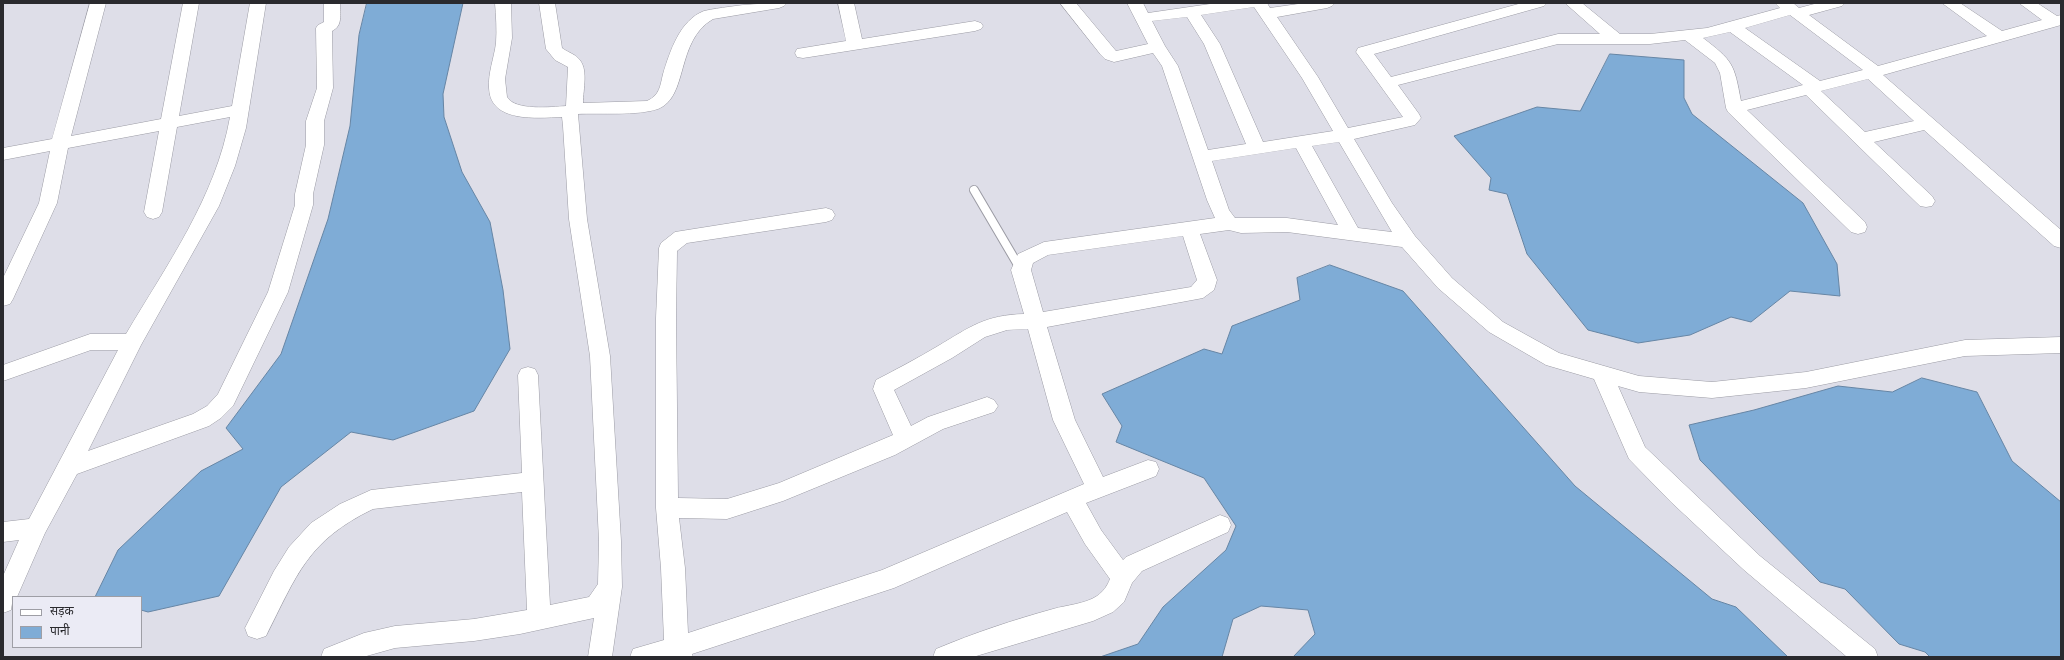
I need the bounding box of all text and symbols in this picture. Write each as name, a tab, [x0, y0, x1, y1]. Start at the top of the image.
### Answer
legend	[12, 596, 142, 648]
text: सड़क	[50, 604, 74, 618]
text: पानी	[50, 624, 70, 638]

